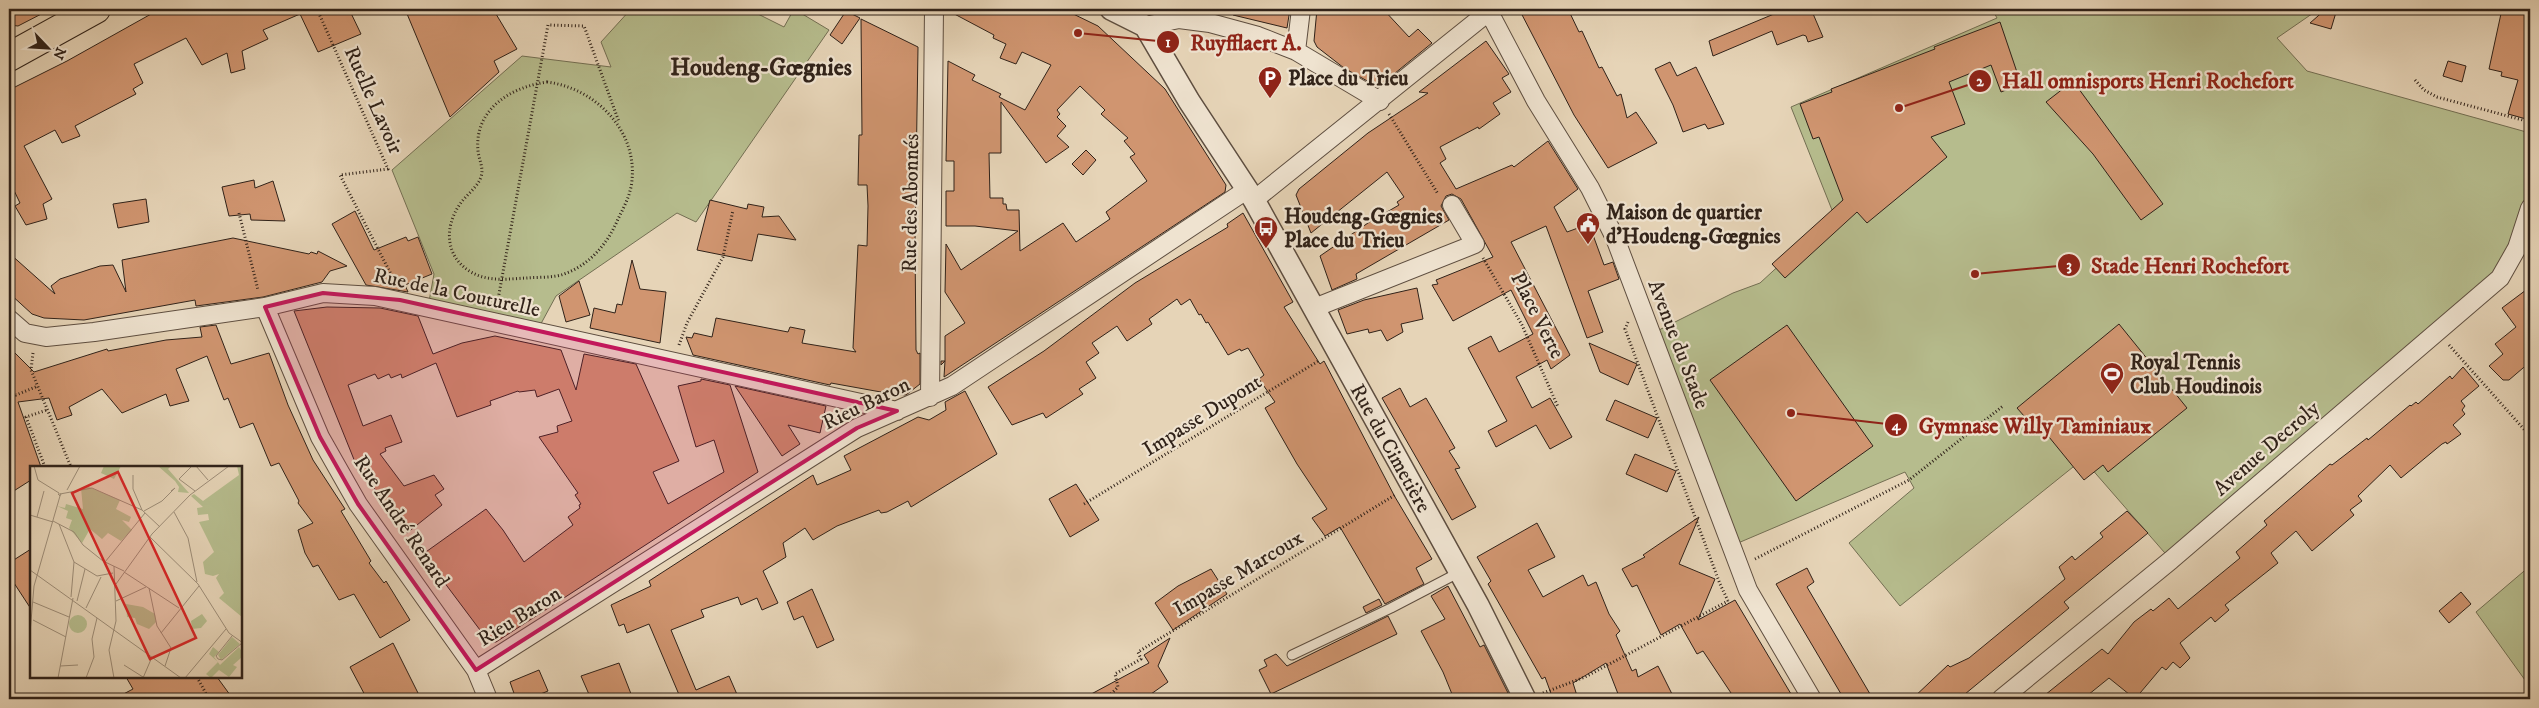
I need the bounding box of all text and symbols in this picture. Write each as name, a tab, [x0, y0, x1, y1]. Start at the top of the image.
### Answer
north arrow	[22, 22, 72, 72]
callout: Ruyfflaert A.	[1155, 24, 1312, 61]
text: Ruyfflaert A.	[1190, 30, 1302, 57]
text: 1	[1165, 33, 1171, 52]
street label: Ruelle Lavoir	[338, 43, 408, 158]
text: N	[48, 44, 69, 63]
district label: Houdeng-Gœgnies	[670, 53, 852, 83]
callout: Hall omnisports Henri Rochefort	[1967, 62, 2304, 99]
parking icon: Place du Trieu	[1257, 65, 1283, 99]
place label: Place du Trieu	[1288, 66, 1409, 92]
text: Hall omnisports Henri Rochefort	[2002, 68, 2294, 95]
text: 2	[1976, 72, 1984, 91]
street label: Rue des Abonnés	[897, 133, 925, 273]
place label: Maison de quartier d'Houdeng-Gœgnies	[1606, 200, 1781, 250]
place label: Houdeng-Gœgnies Place du Trieu	[1284, 204, 1443, 254]
public building icon: Maison de quartier d'Houdeng-Gœgnies	[1575, 211, 1601, 245]
bus stop icon: Houdeng-Gœgnies Place du Trieu	[1253, 215, 1279, 249]
callout: Stade Henri Rochefort	[2056, 247, 2299, 284]
text: Stade Henri Rochefort	[2091, 253, 2289, 280]
text: 3	[2066, 256, 2072, 275]
street label: Rue de la Couturelle	[371, 263, 543, 323]
street label: Place Verte	[1504, 268, 1570, 363]
street label: Avenue du Stade	[1642, 276, 1715, 413]
place label: Royal Tennis Club Houdinois	[2130, 350, 2262, 400]
sports icon: Royal Tennis Club Houdinois	[2099, 361, 2125, 395]
street label: Impasse Dupont	[1138, 369, 1267, 463]
street label: Rieu Baron	[819, 372, 914, 436]
street label: Rue du Cimetière	[1344, 379, 1436, 518]
street label: Avenue Decroly	[2208, 395, 2326, 502]
callout: Gymnase Willy Taminiaux	[1883, 407, 2161, 444]
text: Gymnase Willy Taminiaux	[1919, 413, 2151, 440]
text: 4	[1891, 416, 1902, 435]
street label: Rue André Renard	[347, 451, 455, 593]
inset map	[30, 466, 242, 678]
street label: Impasse Marcoux	[1169, 525, 1308, 623]
street label: Rieu Baron	[473, 581, 566, 653]

